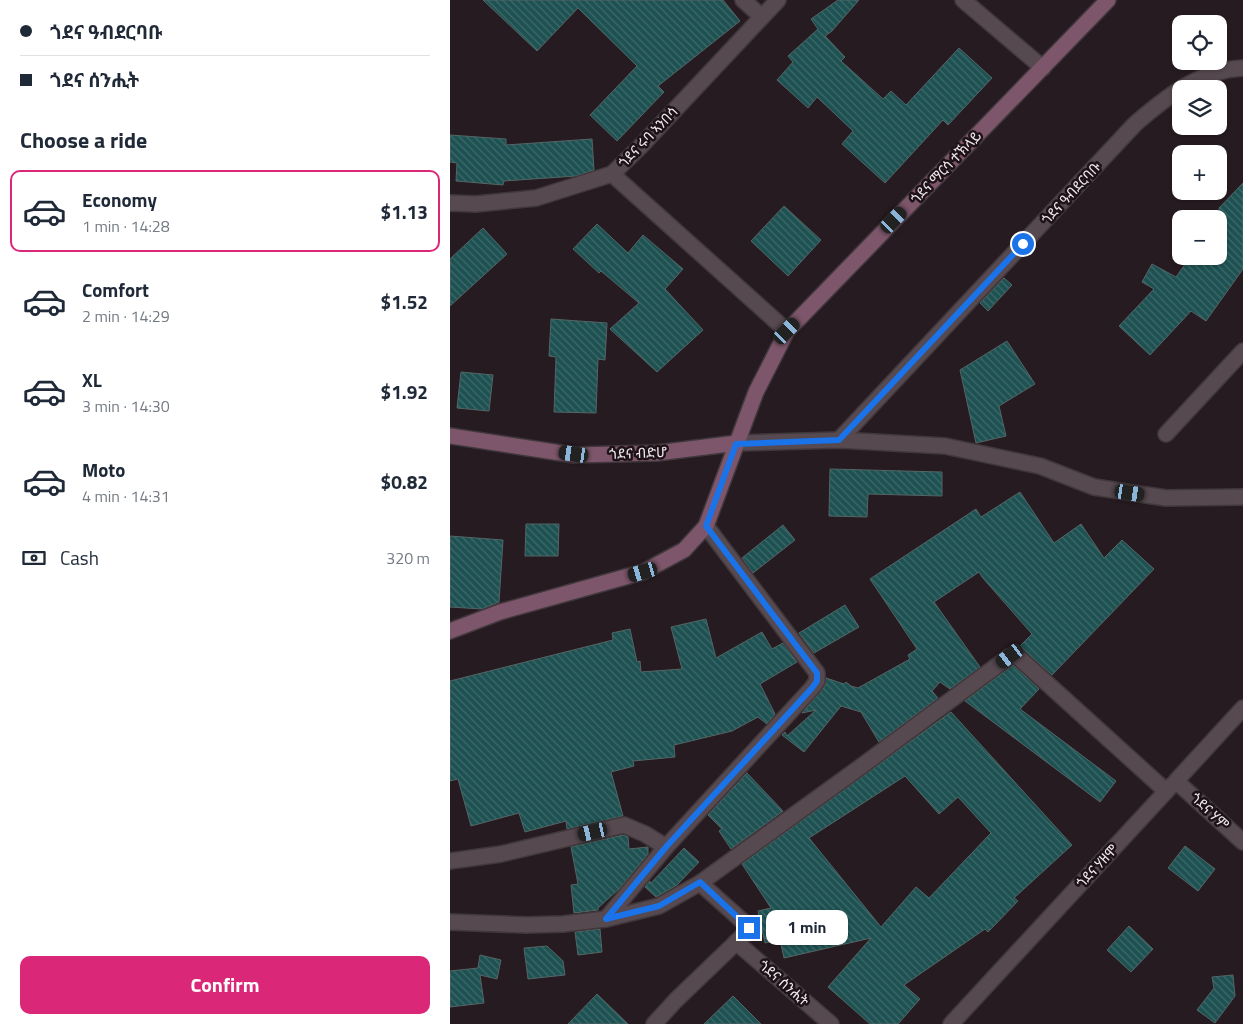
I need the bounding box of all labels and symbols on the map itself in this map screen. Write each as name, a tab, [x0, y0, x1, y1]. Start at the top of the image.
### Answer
street label: ጎደና ሩባ ኣንበሳ	[613, 101, 682, 172]
street label: ጎደና ማርሳ ተኽላይ	[905, 125, 986, 208]
street label: ጎደና ዓብደርባቡ	[1036, 156, 1106, 229]
car	[878, 204, 909, 236]
route start	[1012, 233, 1034, 255]
car	[771, 315, 802, 347]
street label: ጎደና ብድሆ	[609, 441, 667, 464]
car	[558, 444, 589, 464]
car	[1114, 483, 1145, 503]
car	[626, 561, 659, 583]
car	[993, 641, 1026, 671]
street label: ጎደና ሃም	[1186, 787, 1234, 834]
car	[576, 821, 609, 843]
street label: ጎደና ሃዘሞ	[1071, 839, 1122, 892]
callout: 1 min	[766, 910, 849, 946]
route end	[738, 917, 760, 939]
street label: ጎደና ሰንሒት	[754, 955, 815, 1011]

